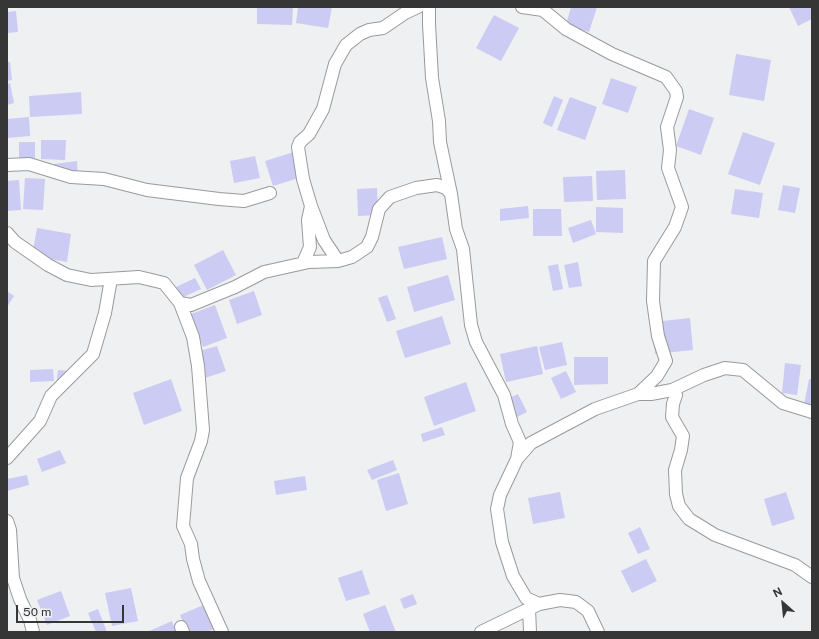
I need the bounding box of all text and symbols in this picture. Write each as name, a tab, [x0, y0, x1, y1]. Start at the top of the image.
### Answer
north arrow	[763, 583, 803, 623]
text: N	[771, 585, 784, 600]
scale bar	[18, 597, 126, 623]
text: 50 m	[23, 605, 51, 619]

